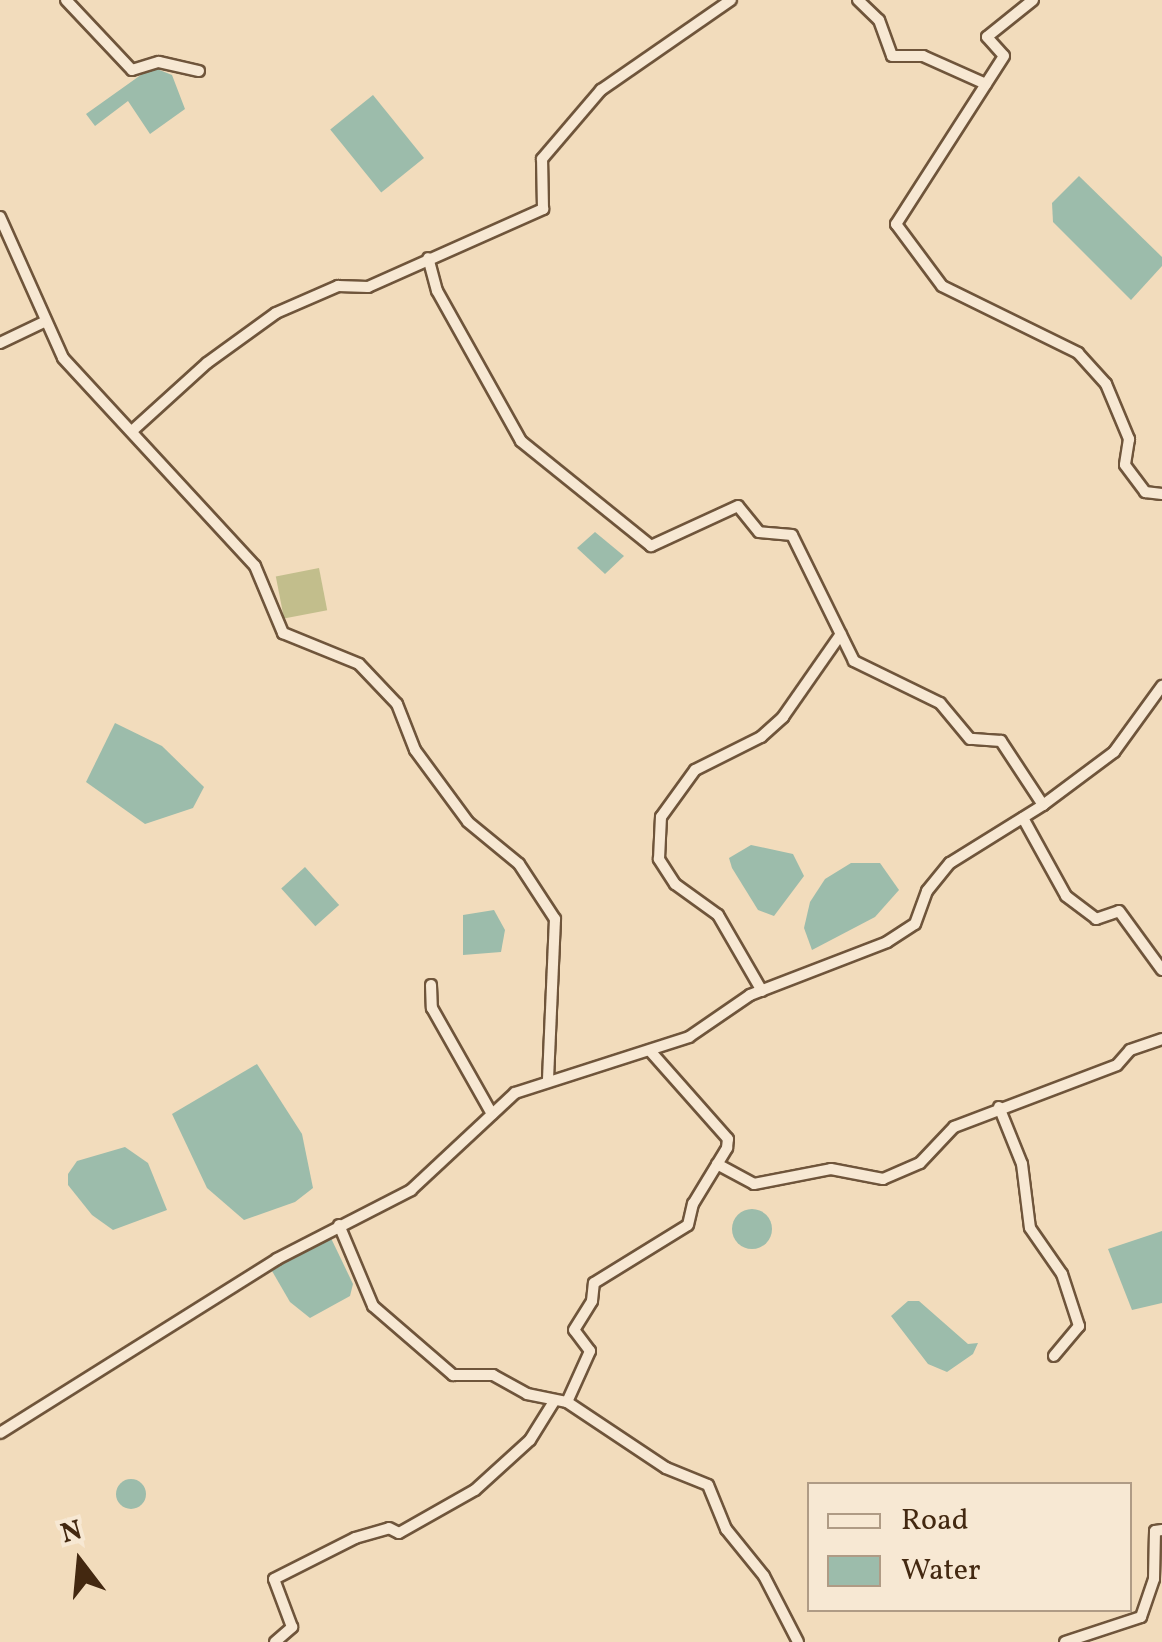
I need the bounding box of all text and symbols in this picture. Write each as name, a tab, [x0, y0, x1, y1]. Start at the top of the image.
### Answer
legend	[807, 1482, 1132, 1612]
text: Road	[901, 1500, 969, 1542]
text: N	[56, 1511, 87, 1554]
north arrow	[30, 1512, 130, 1612]
text: Water	[901, 1550, 981, 1592]

